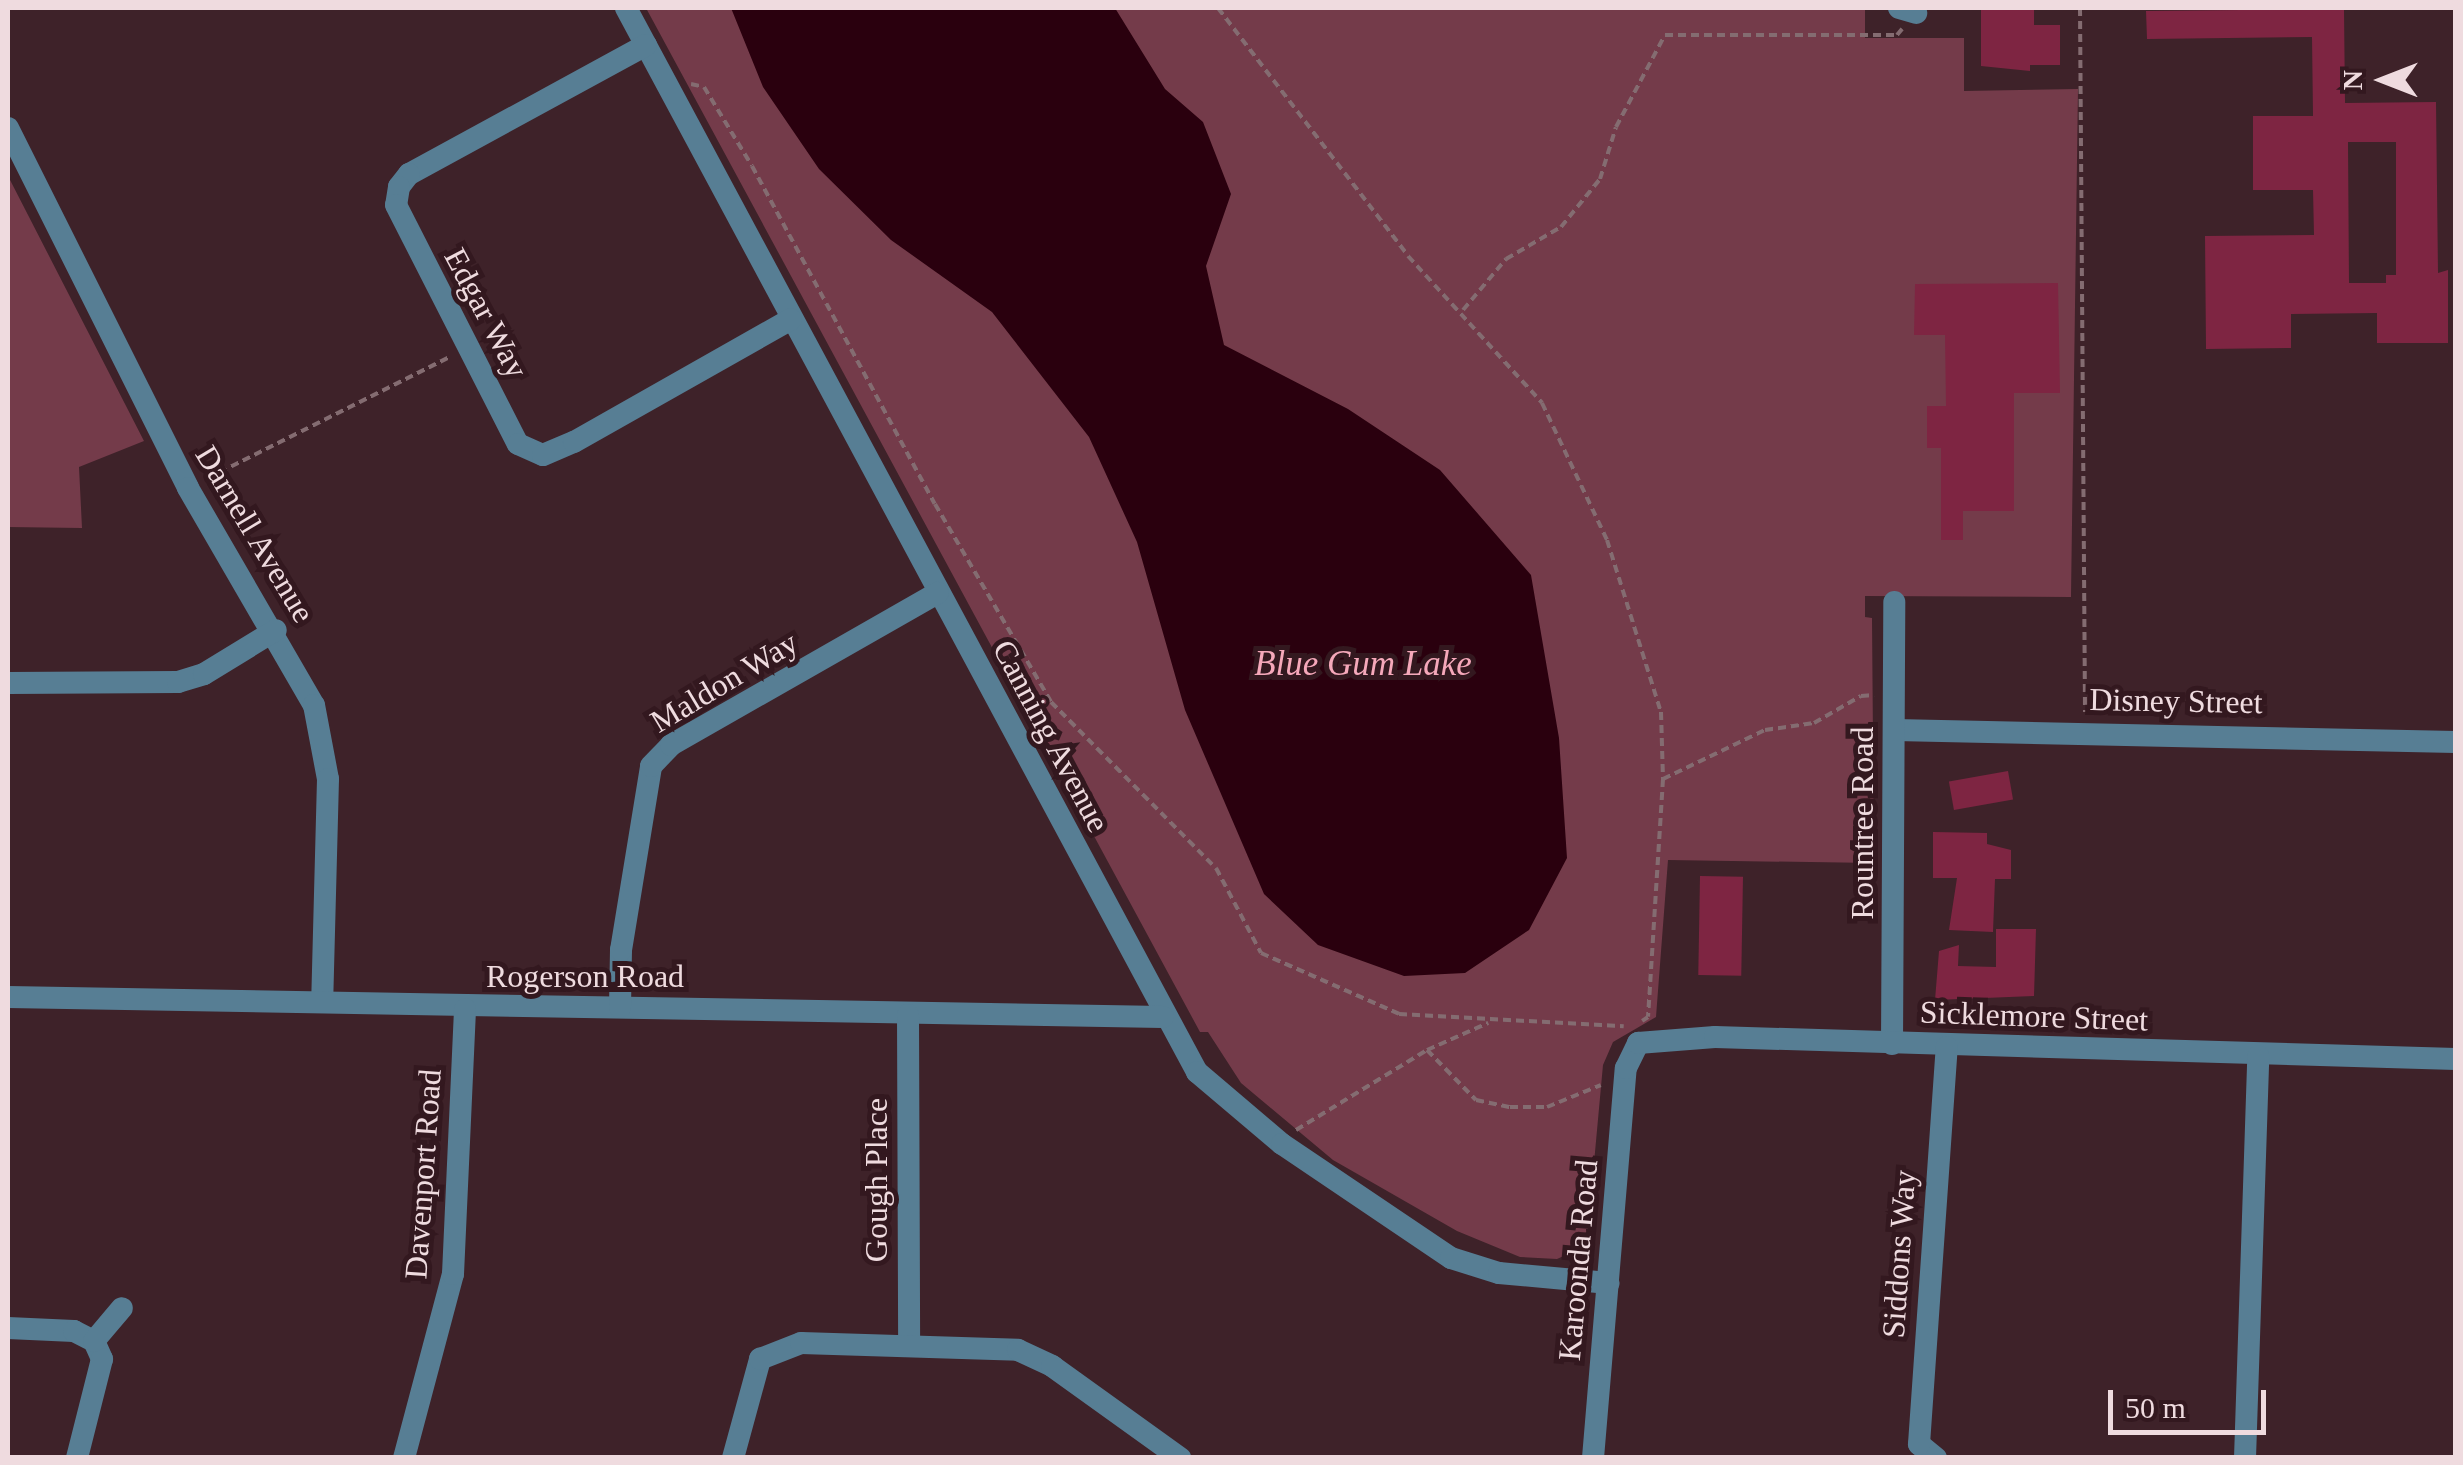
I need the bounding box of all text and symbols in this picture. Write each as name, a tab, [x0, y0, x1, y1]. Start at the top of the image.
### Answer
north arrow	[2333, 30, 2433, 130]
text: N	[2337, 70, 2368, 90]
street label: Edgar Way	[436, 241, 536, 385]
street label: Darnell Avenue	[187, 438, 323, 630]
street label: Maldon Way	[643, 623, 805, 741]
street label: Canning Avenue	[984, 633, 1118, 839]
water label: Blue Gum Lake	[1254, 643, 1472, 685]
street label: Disney Street	[2089, 680, 2263, 722]
street label: Rountree Road	[1843, 727, 1881, 919]
street label: Rogerson Road	[486, 957, 684, 995]
street label: Sicklemore Street	[1919, 993, 2149, 1039]
street label: Davenport Road	[397, 1068, 449, 1280]
street label: Gough Place	[857, 1098, 895, 1262]
street label: Karoonda Road	[1550, 1158, 1606, 1362]
street label: Siddons Way	[1874, 1168, 1924, 1340]
scale bar	[2113, 1370, 2270, 1432]
text: 50 m	[2125, 1391, 2186, 1424]

